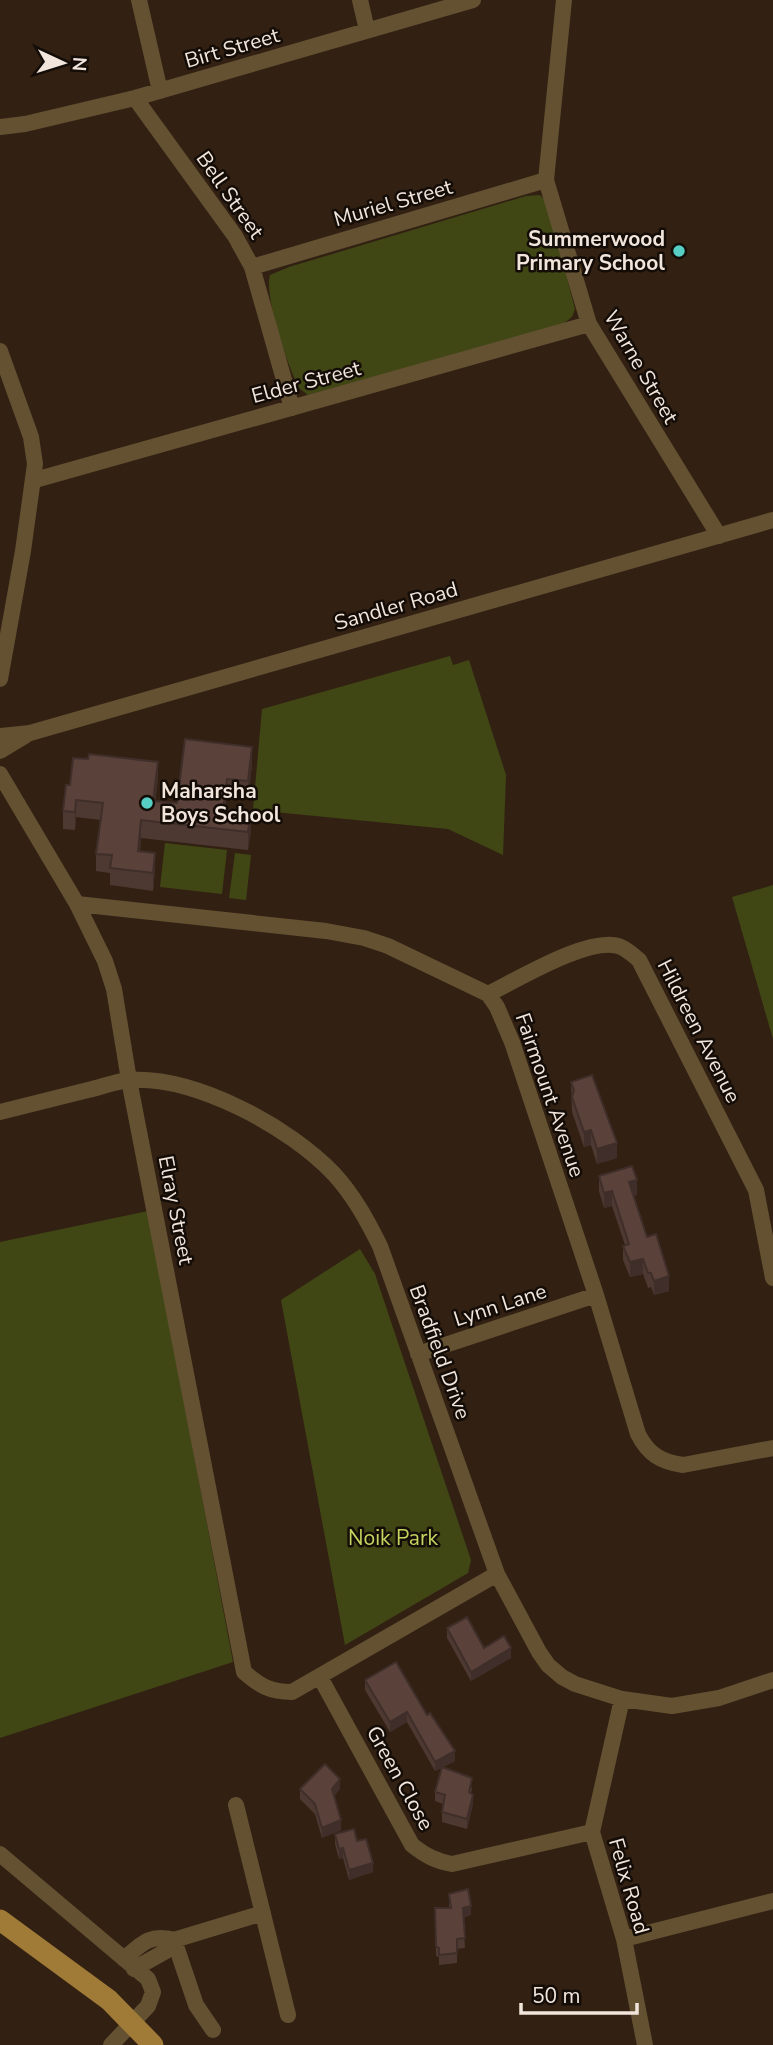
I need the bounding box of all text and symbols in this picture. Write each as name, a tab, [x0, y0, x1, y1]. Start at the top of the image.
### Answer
street label: Birt Street	[181, 21, 283, 75]
north arrow	[28, 28, 98, 98]
text: N	[65, 56, 92, 72]
street label: Bell Street	[190, 146, 271, 245]
street label: Muriel Street	[330, 173, 456, 233]
place label: Summerwood Primary School	[516, 225, 665, 277]
marker: Summerwood Primary School	[671, 243, 687, 259]
street label: Warne Street	[597, 305, 685, 429]
street label: Elder Street	[248, 354, 364, 410]
street label: Sandler Road	[331, 575, 461, 637]
place label: Maharsha Boys School	[161, 777, 281, 829]
marker: Maharsha Boys School	[139, 795, 155, 811]
street label: Hildreen Avenue	[651, 954, 747, 1108]
street label: Fairmount Avenue	[509, 1009, 591, 1181]
street label: Elray Street	[152, 1153, 200, 1267]
street label: Lynn Lane	[450, 1277, 550, 1333]
street label: Bradfield Drive	[403, 1281, 477, 1423]
park label: Noik Park	[348, 1524, 438, 1552]
street label: Green Close	[360, 1721, 440, 1835]
street label: Felix Road	[602, 1835, 656, 1937]
scale bar	[521, 1972, 636, 2016]
text: 50 m	[532, 1982, 581, 2010]

